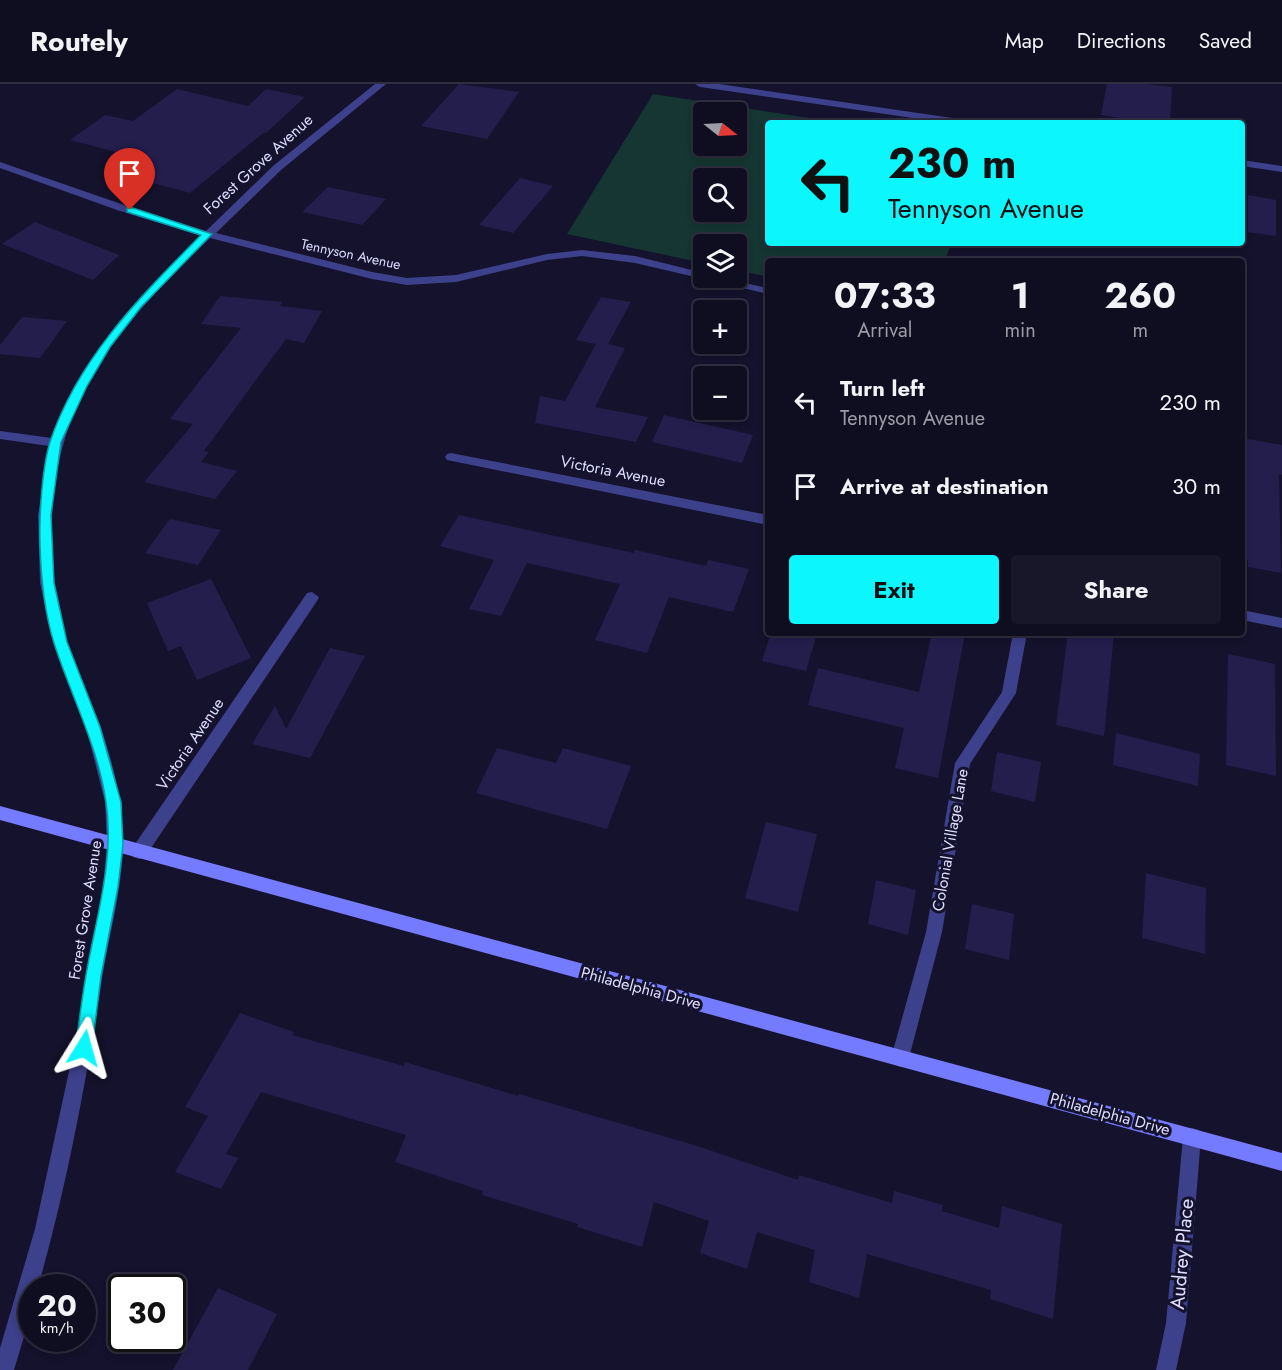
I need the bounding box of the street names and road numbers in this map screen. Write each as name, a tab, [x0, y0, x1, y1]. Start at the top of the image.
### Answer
street label: Forest Grove Avenue	[198, 108, 318, 220]
street label: Tennyson Avenue	[299, 234, 403, 274]
street label: Victoria Avenue	[558, 450, 668, 492]
street label: Victoria Avenue	[151, 693, 229, 795]
street label: Colonial Village Lane	[926, 767, 974, 913]
street label: Forest Grove Avenue	[63, 839, 107, 981]
street label: Philadelphia Drive	[578, 961, 704, 1015]
street label: Philadelphia Drive	[1047, 1087, 1173, 1141]
street label: Audrey Place	[1163, 1197, 1201, 1311]

